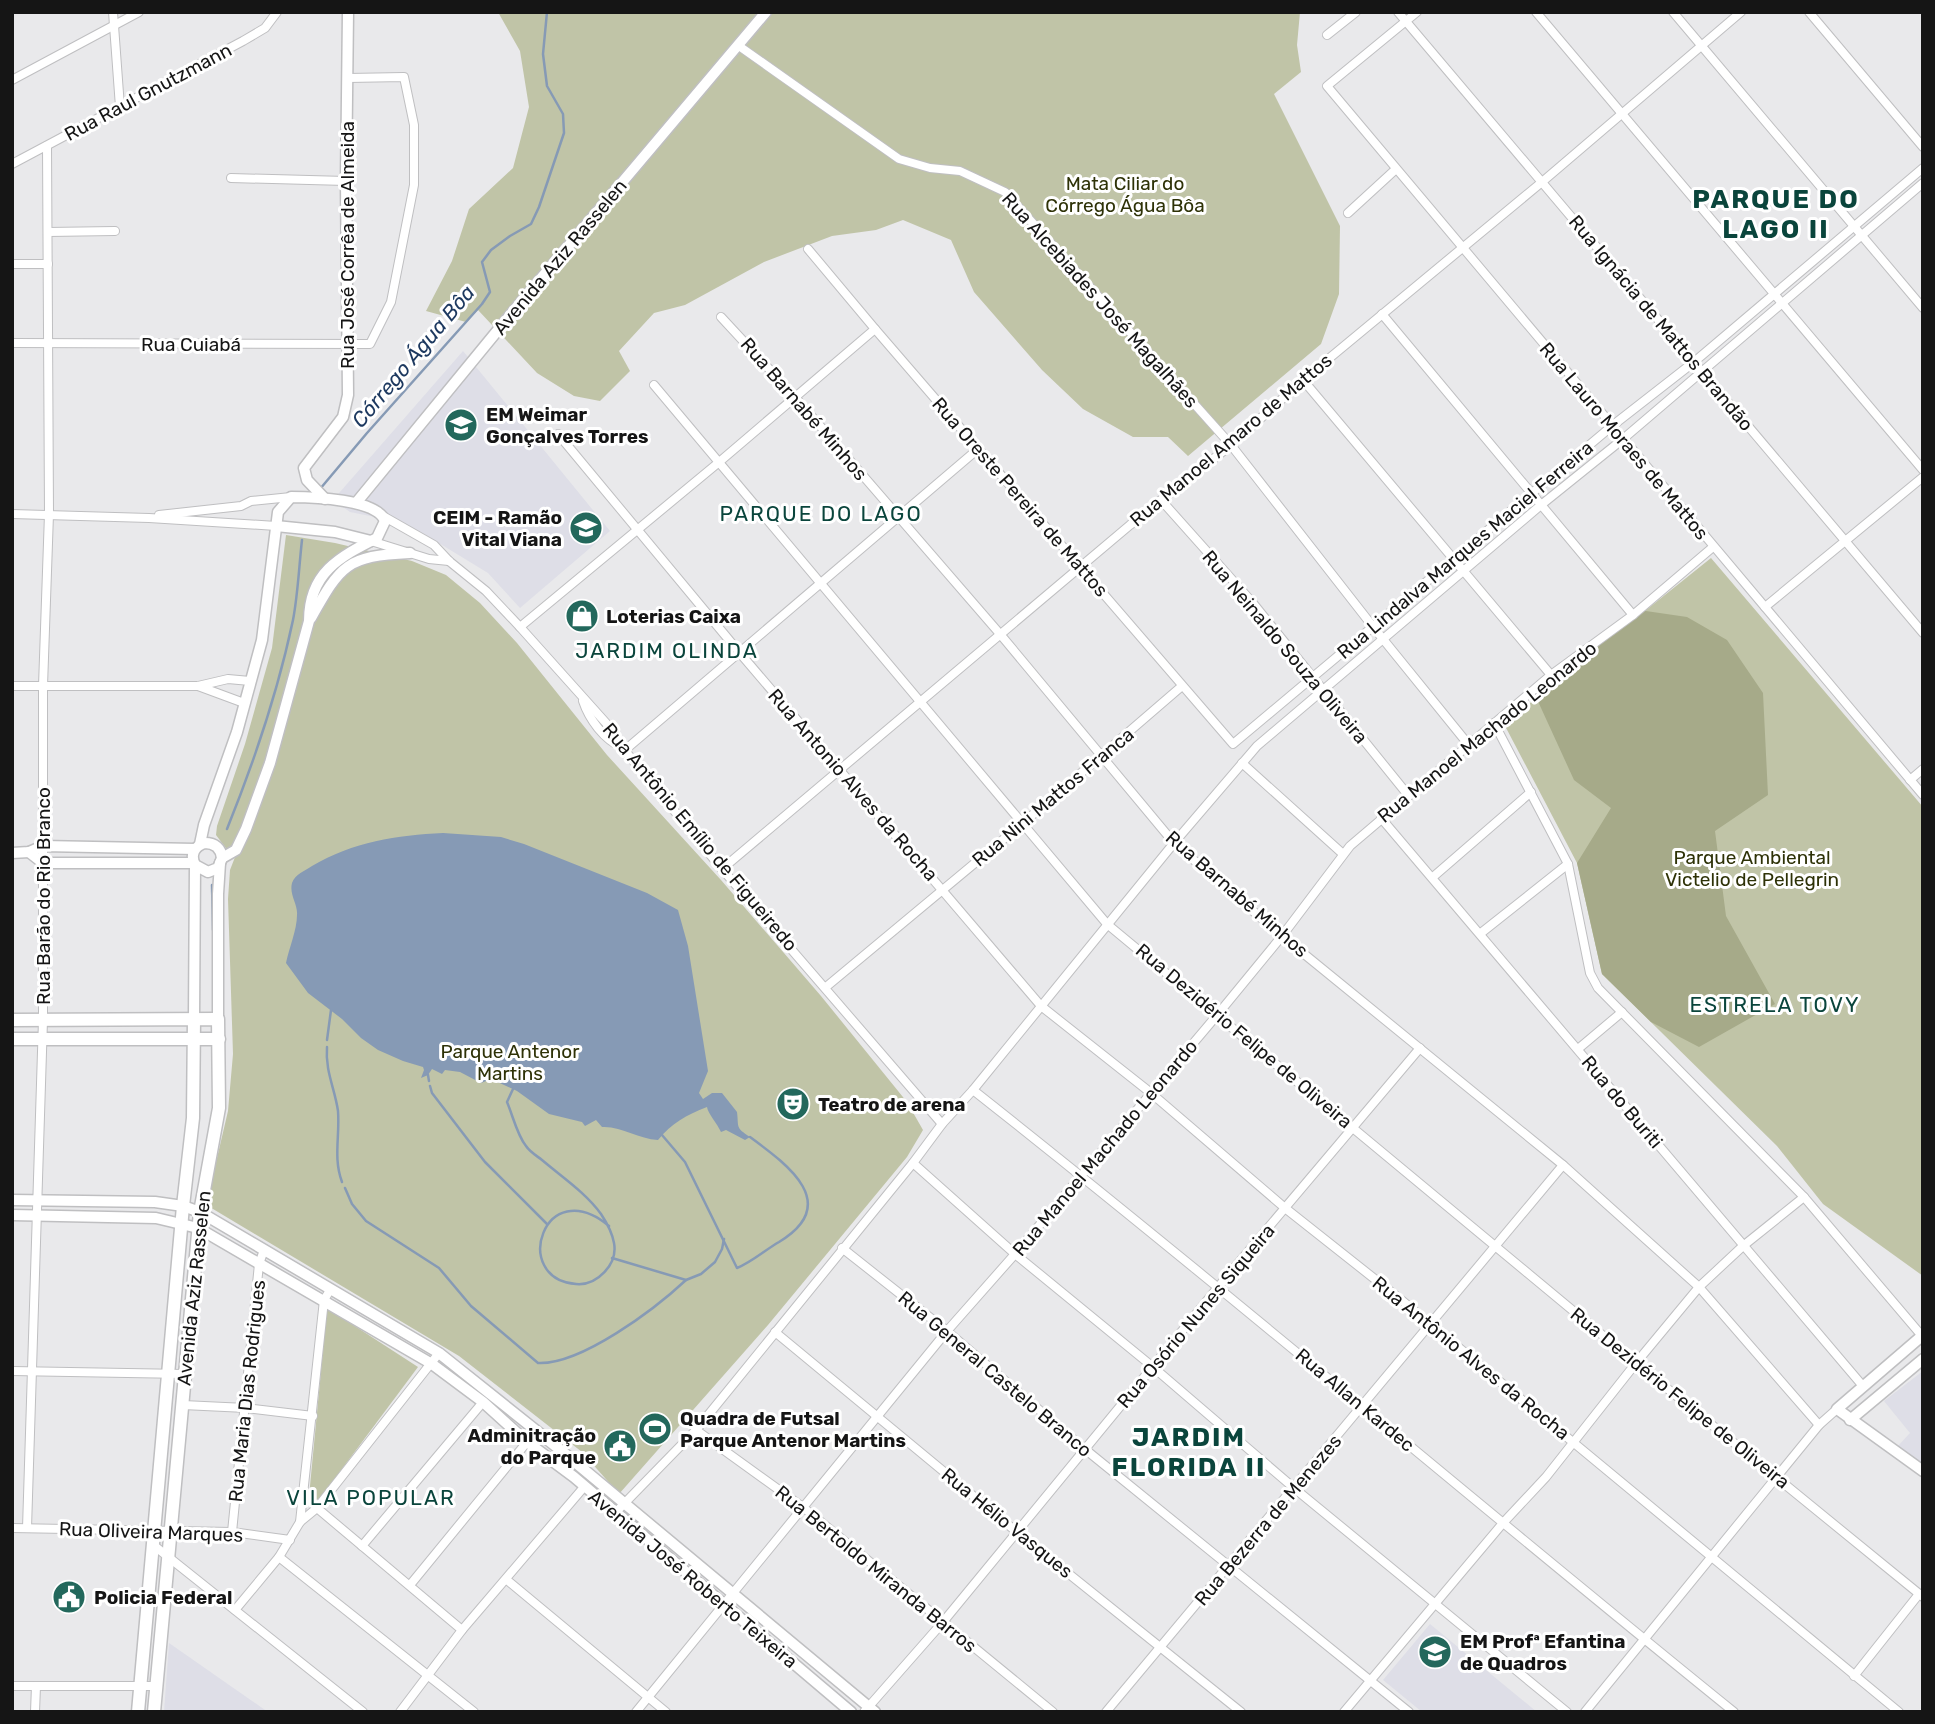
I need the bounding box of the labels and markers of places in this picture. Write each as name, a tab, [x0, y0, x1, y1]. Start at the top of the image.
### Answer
place label: EM Weimar Gonçalves Torres	[486, 403, 649, 448]
school or university icon: EM Weimar Gonçalves Torres	[442, 406, 480, 444]
place label: CEIM - Ramão Vital Viana	[433, 506, 562, 551]
school or university icon: CEIM - Ramão Vital Viana	[567, 509, 605, 547]
shop icon: Loterias Caixa	[563, 597, 601, 635]
place label: Loterias Caixa	[606, 605, 741, 628]
theatre icon: Teatro de arena	[774, 1085, 812, 1123]
place label: Teatro de arena	[818, 1093, 966, 1116]
place label: Quadra de Futsal Parque Antenor Martins	[680, 1407, 906, 1452]
sports icon: Quadra de Futsal Parque Antenor Martins	[636, 1410, 674, 1448]
place label: Adminitração do Parque	[467, 1424, 596, 1469]
public building icon: Adminitração do Parque	[601, 1427, 639, 1465]
public building icon: Policia Federal	[50, 1578, 88, 1616]
place label: Policia Federal	[94, 1586, 232, 1609]
place label: EM Profª Efantina de Quadros	[1460, 1630, 1625, 1675]
school or university icon: EM Profª Efantina de Quadros	[1416, 1633, 1454, 1671]

